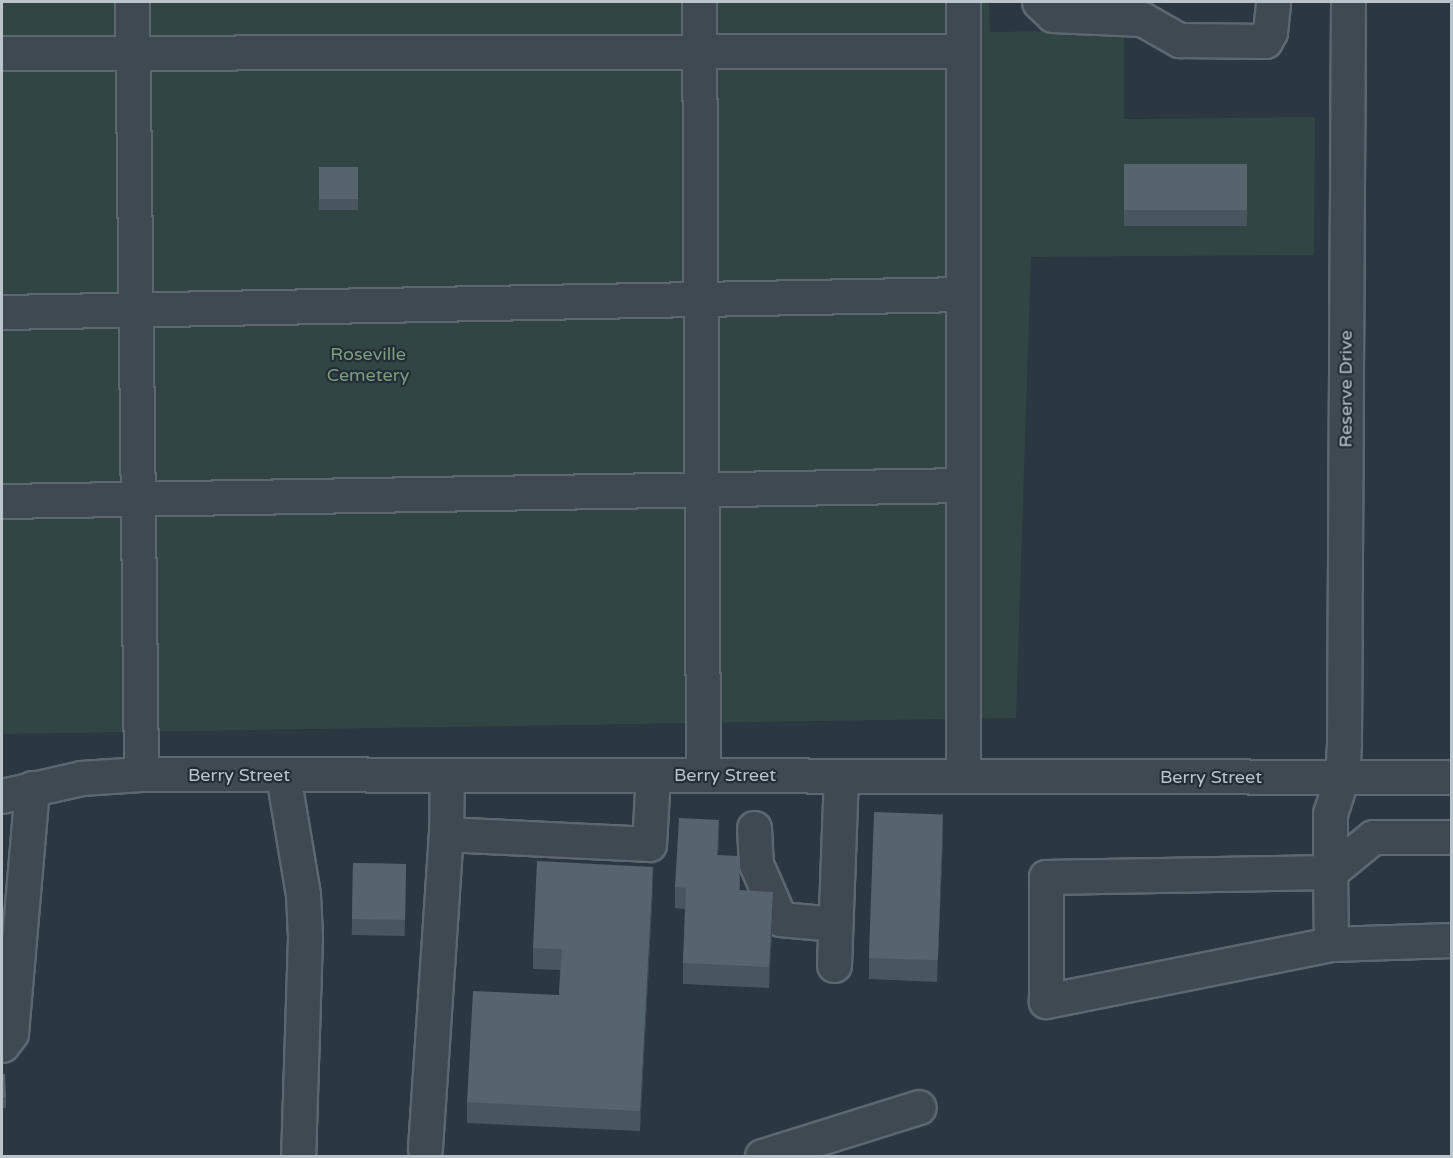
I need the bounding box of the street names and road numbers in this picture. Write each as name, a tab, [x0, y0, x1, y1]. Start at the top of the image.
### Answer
street label: Reserve Drive	[1335, 330, 1357, 448]
street label: Berry Street	[188, 764, 290, 786]
street label: Berry Street	[674, 764, 776, 786]
street label: Berry Street	[1160, 766, 1262, 788]

